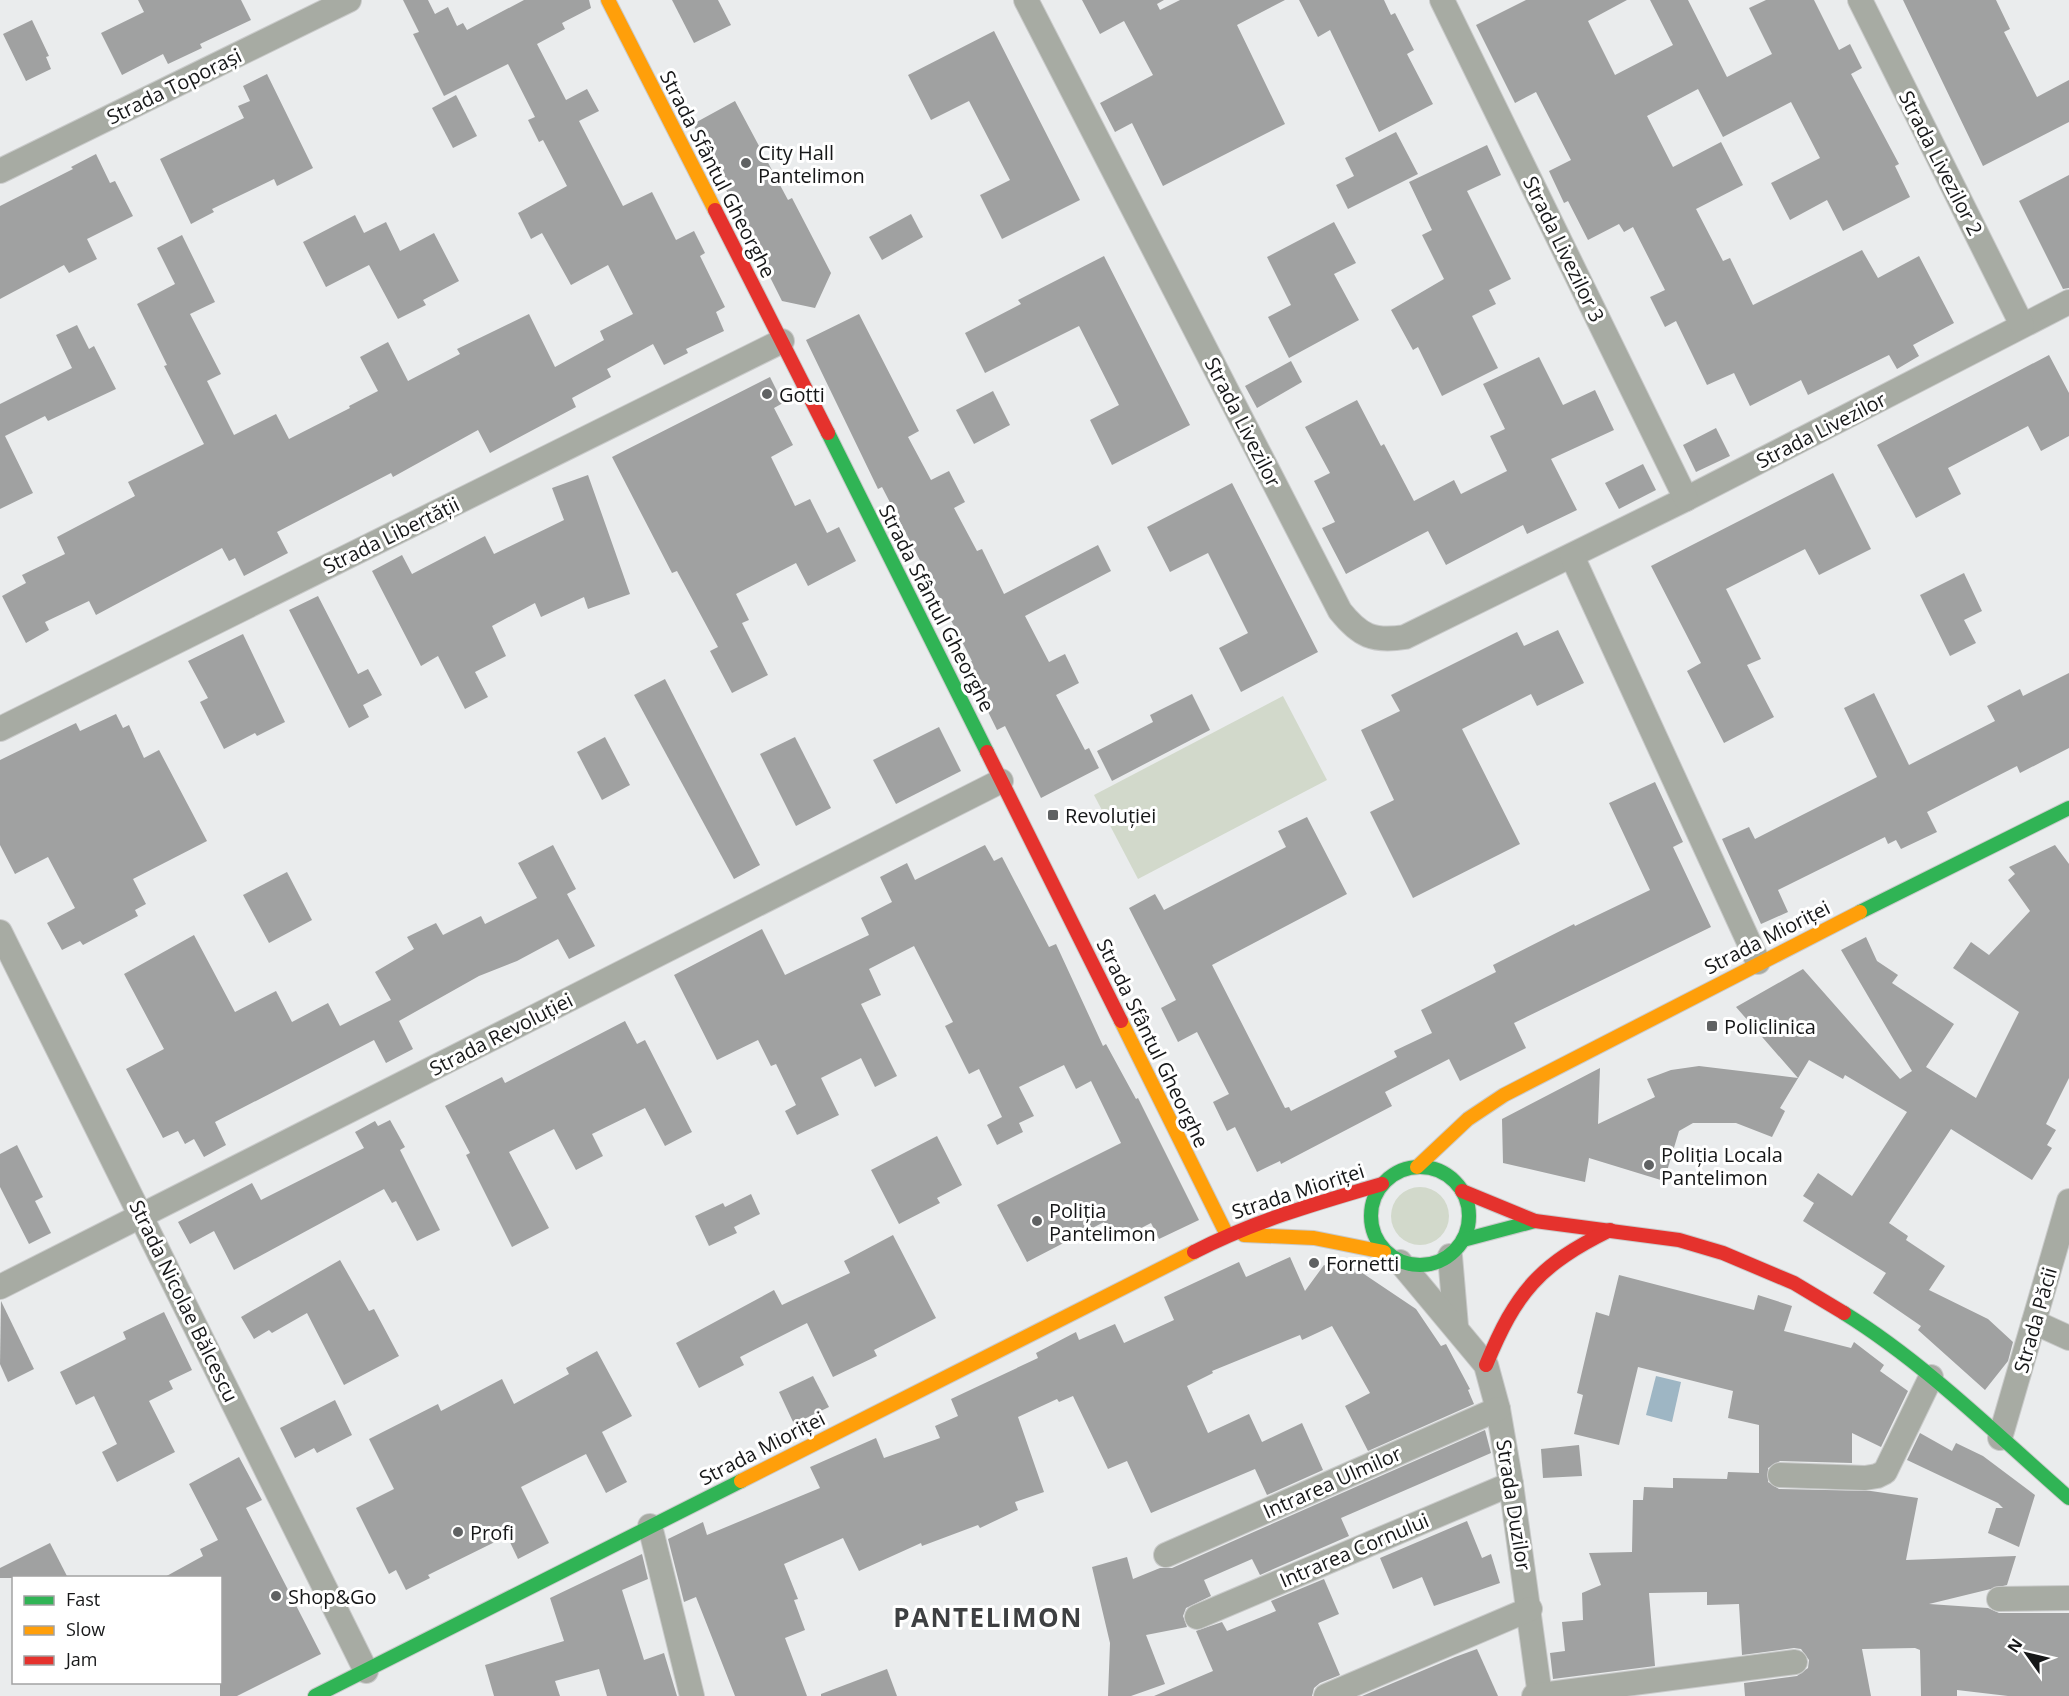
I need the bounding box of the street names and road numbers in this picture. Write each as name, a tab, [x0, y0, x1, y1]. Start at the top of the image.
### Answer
street label: Strada Toporași	[102, 42, 246, 130]
street label: Strada Sfântul Gheorghe	[654, 66, 782, 282]
street label: Strada Livezilor 2	[1893, 86, 1989, 240]
street label: Strada Livezilor 3	[1517, 172, 1611, 326]
street label: Strada Livezilor	[1199, 352, 1287, 492]
street label: Strada Livezilor	[1751, 386, 1891, 474]
street label: Strada Libertății	[318, 490, 464, 580]
street label: Strada Sfântul Gheorghe	[873, 500, 1001, 716]
street label: Strada Mioriței	[1700, 894, 1834, 980]
street label: Strada Sfântul Gheorghe	[1091, 934, 1215, 1152]
street label: Strada Revoluției	[425, 986, 577, 1082]
street label: Strada Mioriței	[1228, 1157, 1368, 1225]
street label: Strada Nicolae Bălcescu	[123, 1196, 245, 1406]
street label: Strada Păcii	[2007, 1264, 2063, 1376]
street label: Strada Mioriței	[695, 1405, 829, 1491]
street label: Strada Duzilor	[1490, 1438, 1538, 1572]
street label: Intrarea Ulmilor	[1259, 1439, 1405, 1525]
street label: Intrarea Cornului	[1275, 1506, 1433, 1594]

